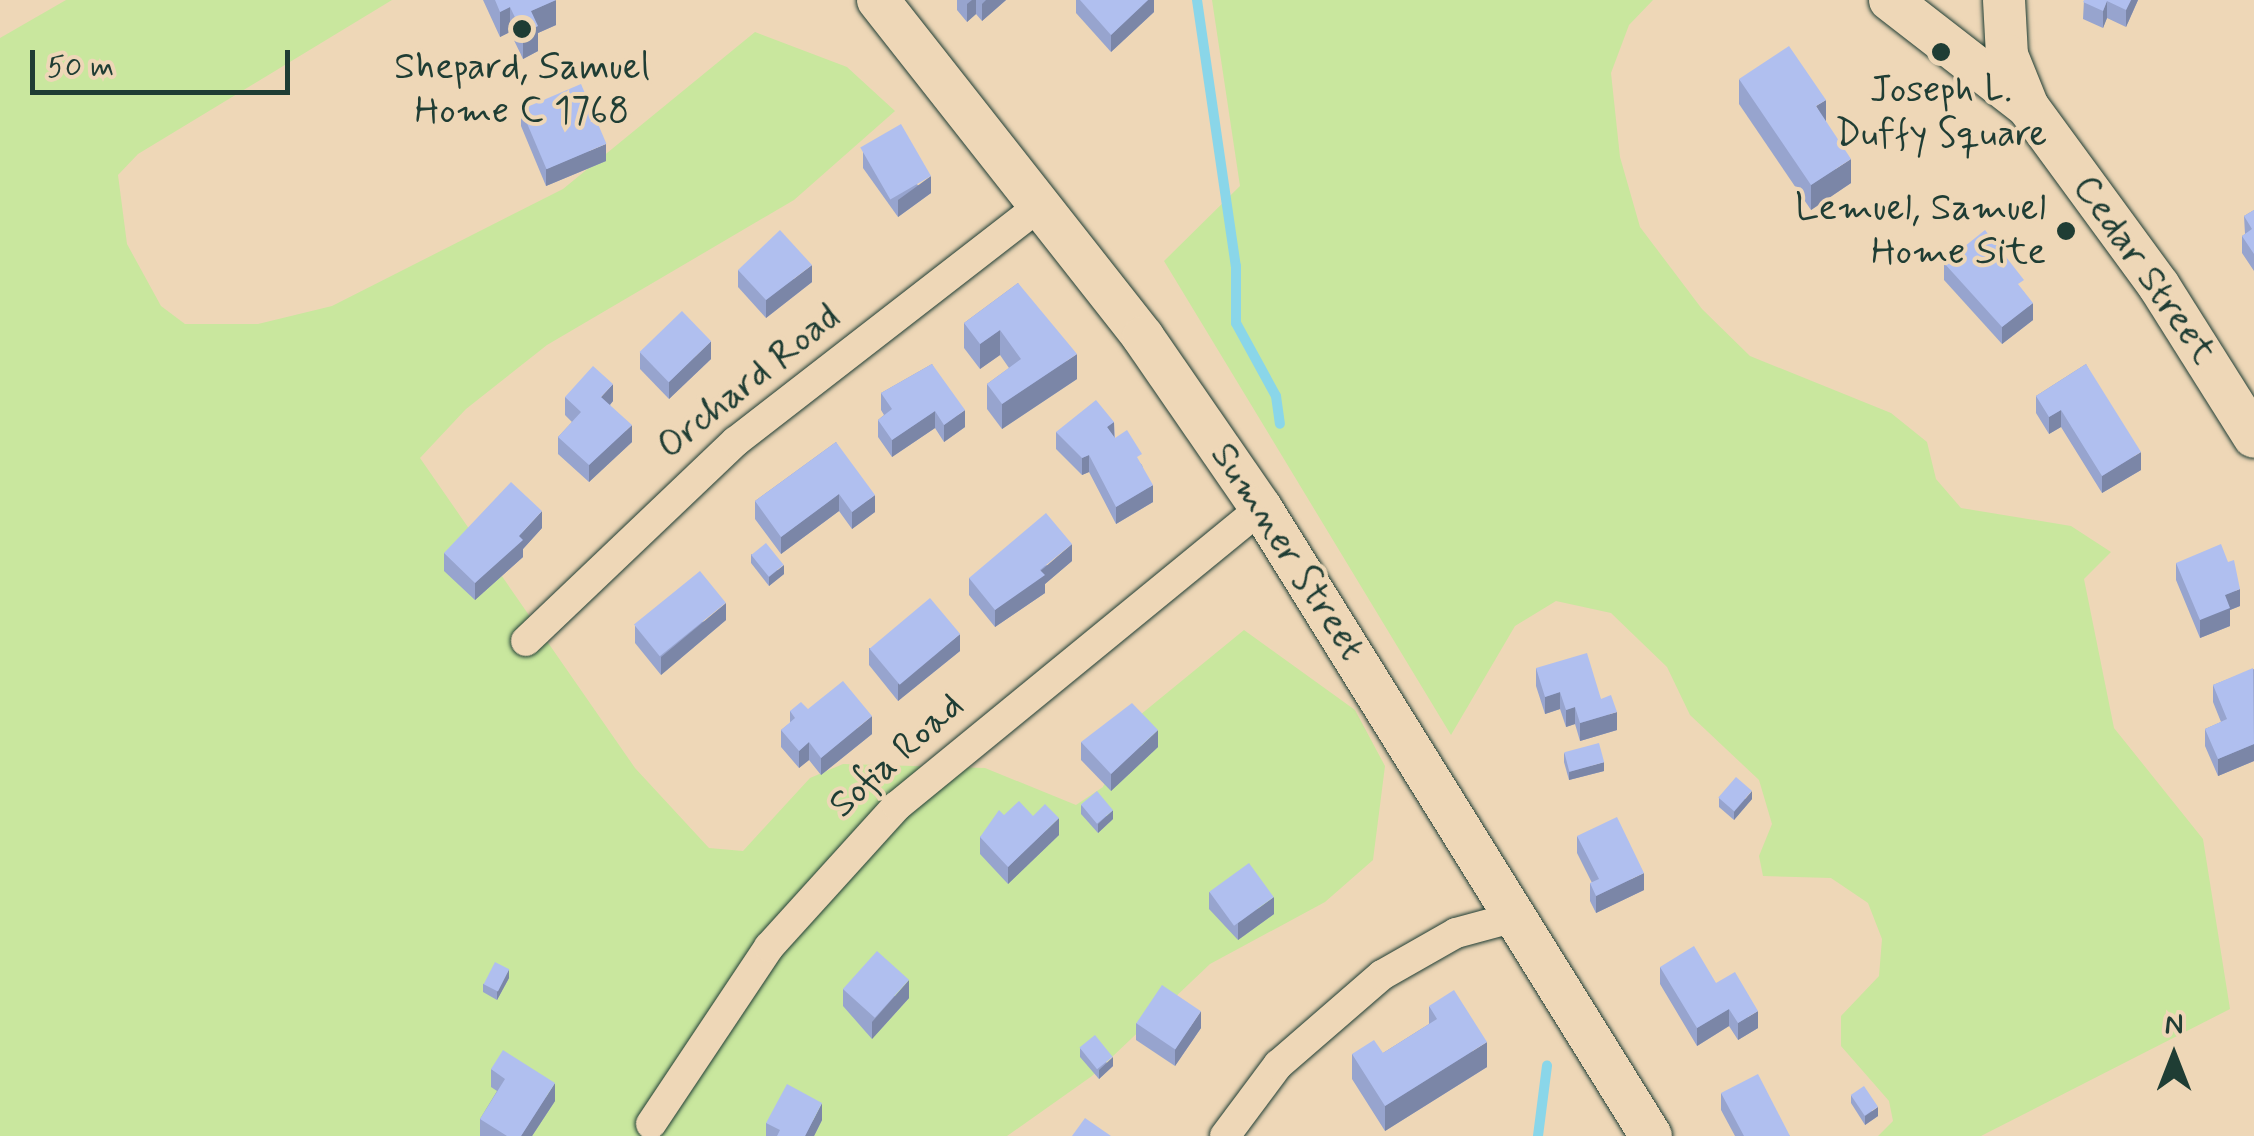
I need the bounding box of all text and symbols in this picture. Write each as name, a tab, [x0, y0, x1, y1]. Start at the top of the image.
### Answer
marker: Shepard, Samuel Home C 1768	[511, 18, 533, 40]
scale bar	[35, 30, 295, 92]
marker: Joseph L. Duffy Square	[1930, 41, 1952, 63]
place label: Shepard, Samuel Home C 1768	[392, 45, 652, 134]
text: 50 m	[47, 48, 114, 87]
place label: Joseph L. Duffy Square	[1834, 68, 2048, 157]
street label: Cedar Street	[2062, 167, 2226, 373]
place label: Lemuel, Samuel Home Site	[1795, 186, 2046, 276]
marker: Lemuel, Samuel Home Site	[2055, 220, 2077, 242]
street label: Orchard Road	[649, 295, 849, 469]
street label: Sumner Street	[1198, 432, 1376, 672]
street label: Sofia Road	[822, 685, 972, 827]
north arrow	[2124, 1006, 2224, 1106]
text: N	[2165, 1007, 2183, 1044]

